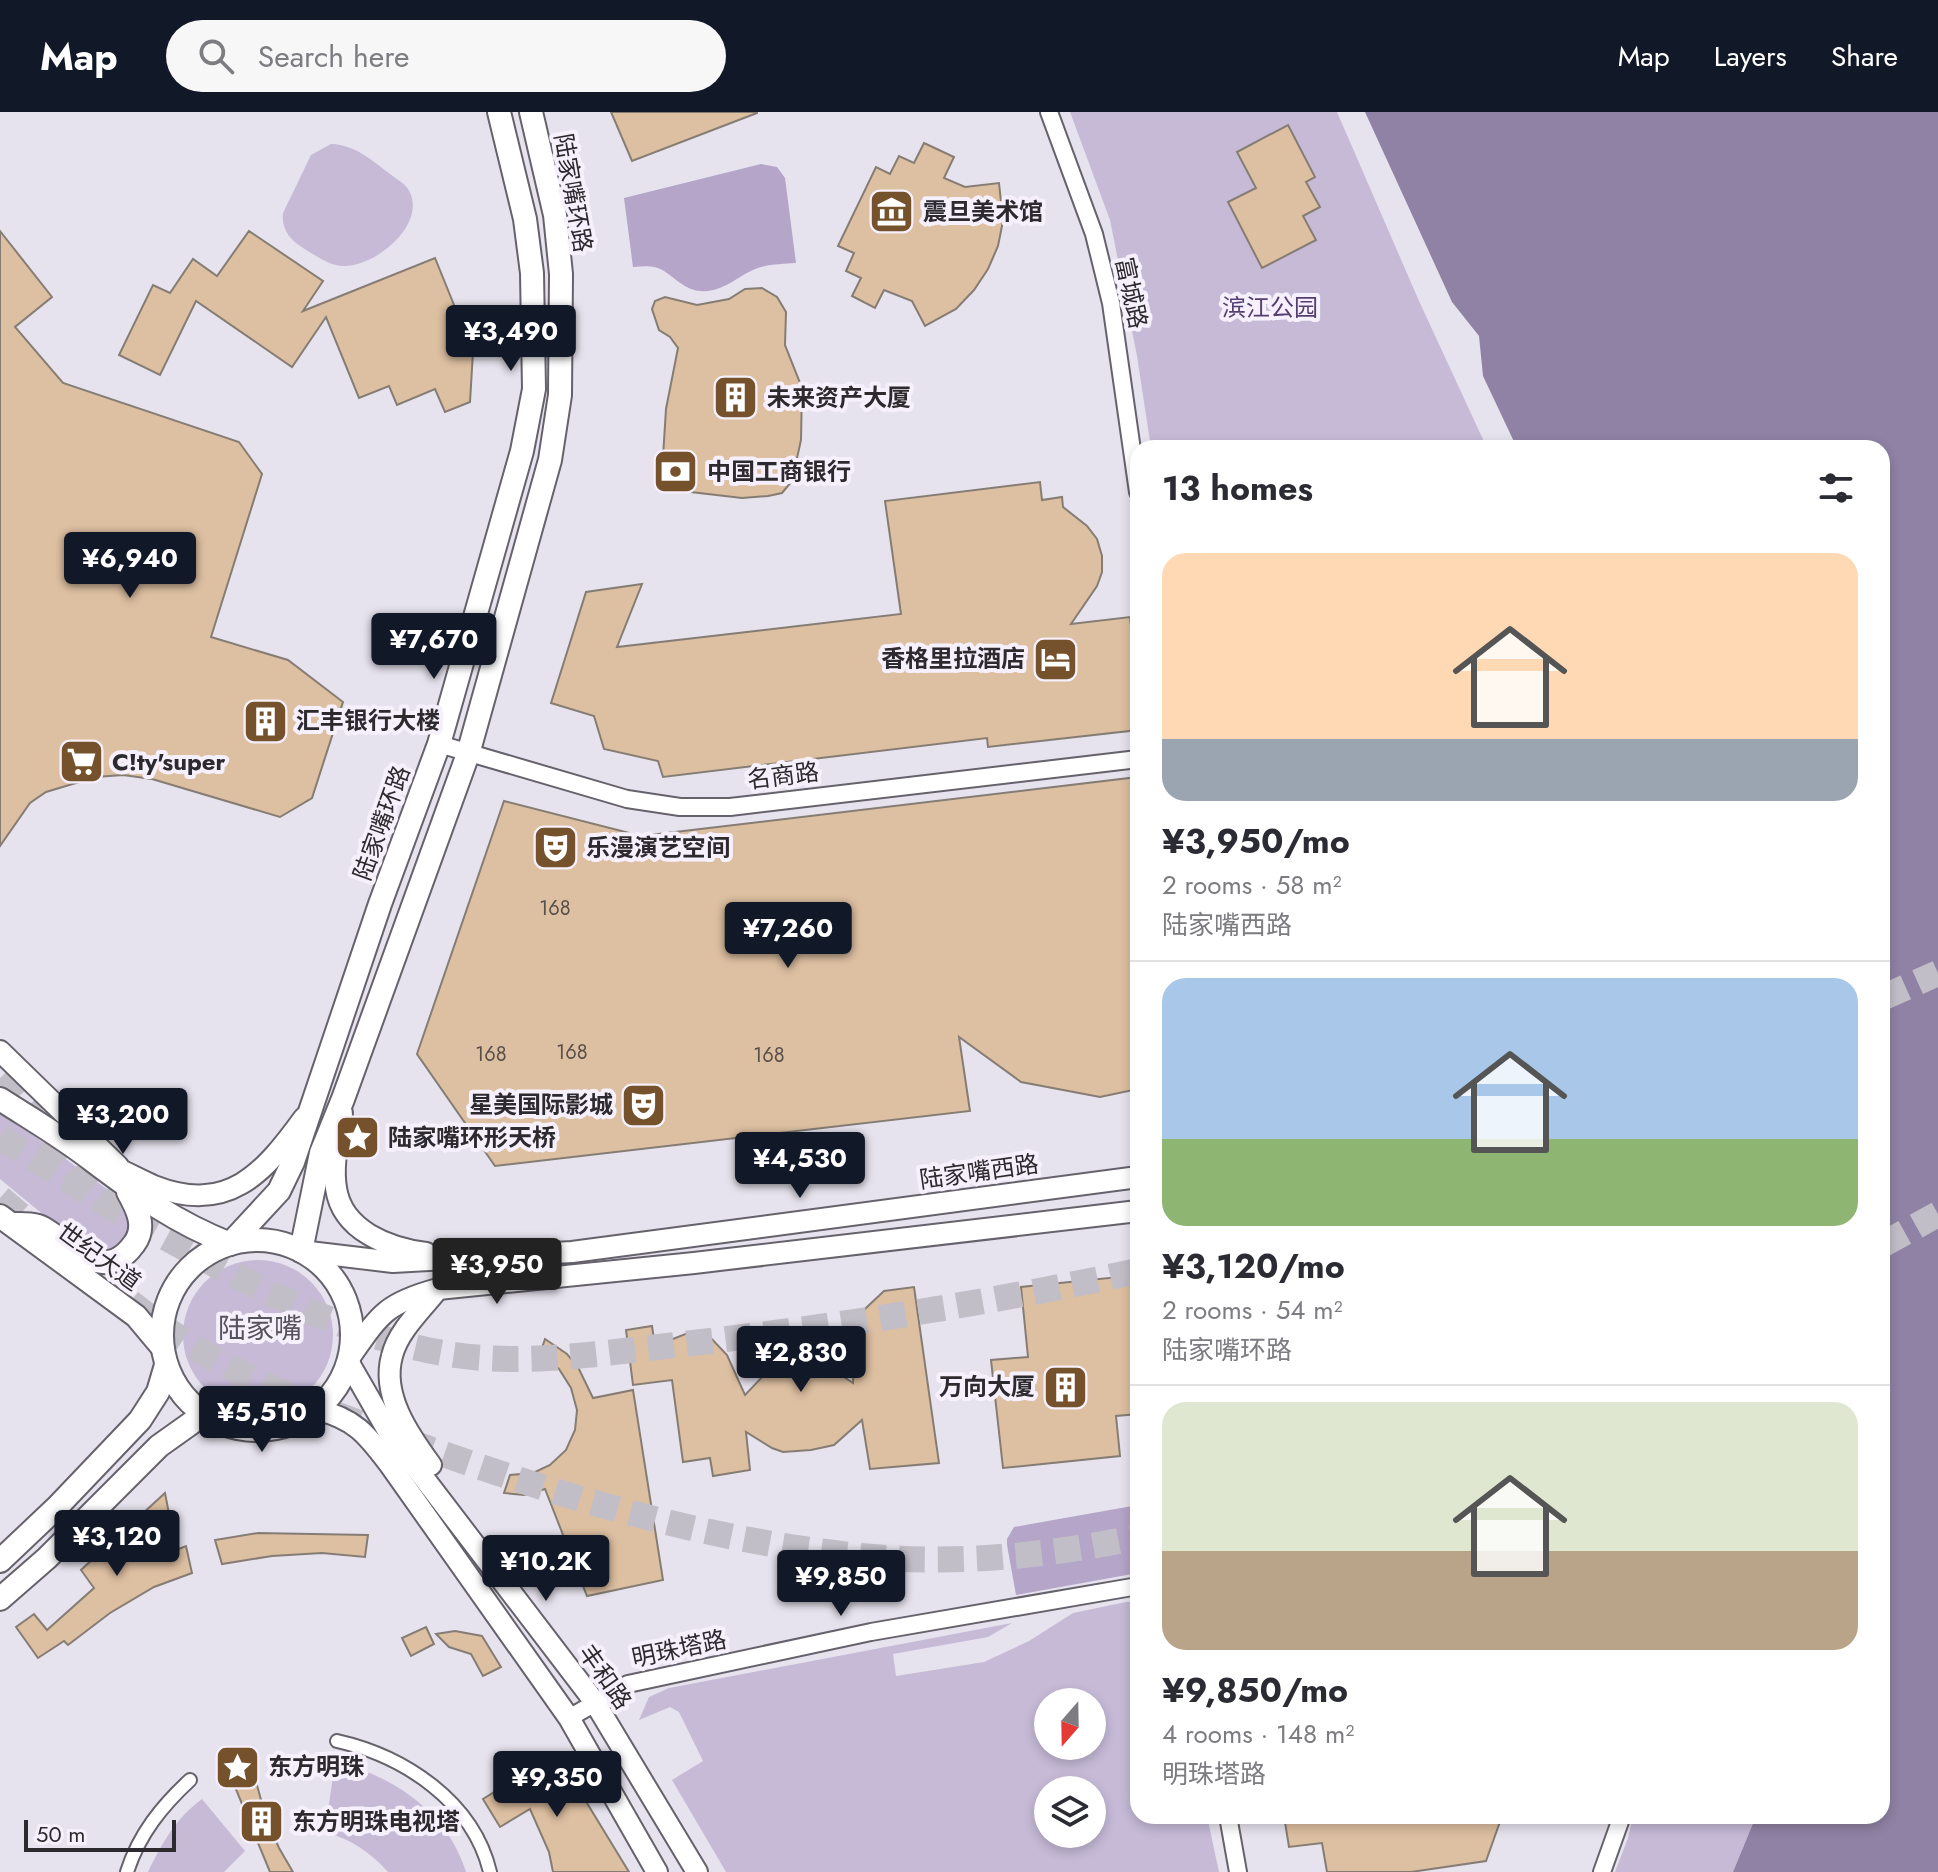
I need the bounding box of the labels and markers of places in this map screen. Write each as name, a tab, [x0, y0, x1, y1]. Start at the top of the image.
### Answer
museum icon: 震旦美术馆	[868, 188, 916, 236]
place label: 震旦美术馆	[923, 194, 1043, 229]
pin: ¥3,490	[446, 305, 576, 373]
building icon: 未来资产大厦	[712, 374, 760, 422]
place label: 未来资产大厦	[767, 380, 911, 415]
bank icon: 中国工商银行	[652, 448, 700, 496]
place label: 中国工商银行	[707, 454, 851, 489]
pin: ¥6,940	[65, 532, 195, 600]
pin: ¥7,670	[369, 613, 499, 681]
hotel icon: 香格里拉酒店	[1032, 635, 1080, 683]
place label: 香格里拉酒店	[881, 641, 1025, 676]
building icon: 汇丰银行大楼	[241, 697, 289, 745]
place label: 汇丰银行大楼	[296, 703, 440, 738]
supermarket icon: C!ty'super	[57, 738, 105, 786]
place label: C!ty'super	[112, 744, 225, 779]
theatre icon: 乐漫演艺空间	[531, 824, 579, 872]
place label: 乐漫演艺空间	[586, 830, 730, 865]
pin: ¥7,260	[723, 902, 853, 970]
theatre icon: 星美国际影城	[620, 1081, 668, 1129]
place label: 星美国际影城	[469, 1087, 613, 1122]
pin: ¥3,200	[58, 1088, 188, 1156]
place icon: 陆家嘴环形天桥	[333, 1114, 381, 1162]
place label: 陆家嘴环形天桥	[388, 1120, 556, 1155]
pin: ¥4,530	[735, 1132, 865, 1200]
pin: ¥3,950	[432, 1238, 562, 1306]
pin: ¥2,830	[736, 1326, 866, 1394]
building icon: 万向大厦	[1042, 1363, 1090, 1411]
place label: 万向大厦	[939, 1369, 1035, 1404]
pin: ¥5,510	[197, 1386, 327, 1454]
pin: ¥3,120	[52, 1510, 182, 1578]
pin: ¥10.2K	[481, 1535, 611, 1603]
pin: ¥9,850	[776, 1550, 906, 1618]
place icon: 东方明珠	[213, 1743, 261, 1791]
place label: 东方明珠	[268, 1749, 365, 1784]
pin: ¥9,350	[492, 1751, 622, 1819]
building icon: 东方明珠电视塔	[237, 1798, 285, 1846]
place label: 东方明珠电视塔	[292, 1804, 460, 1839]

